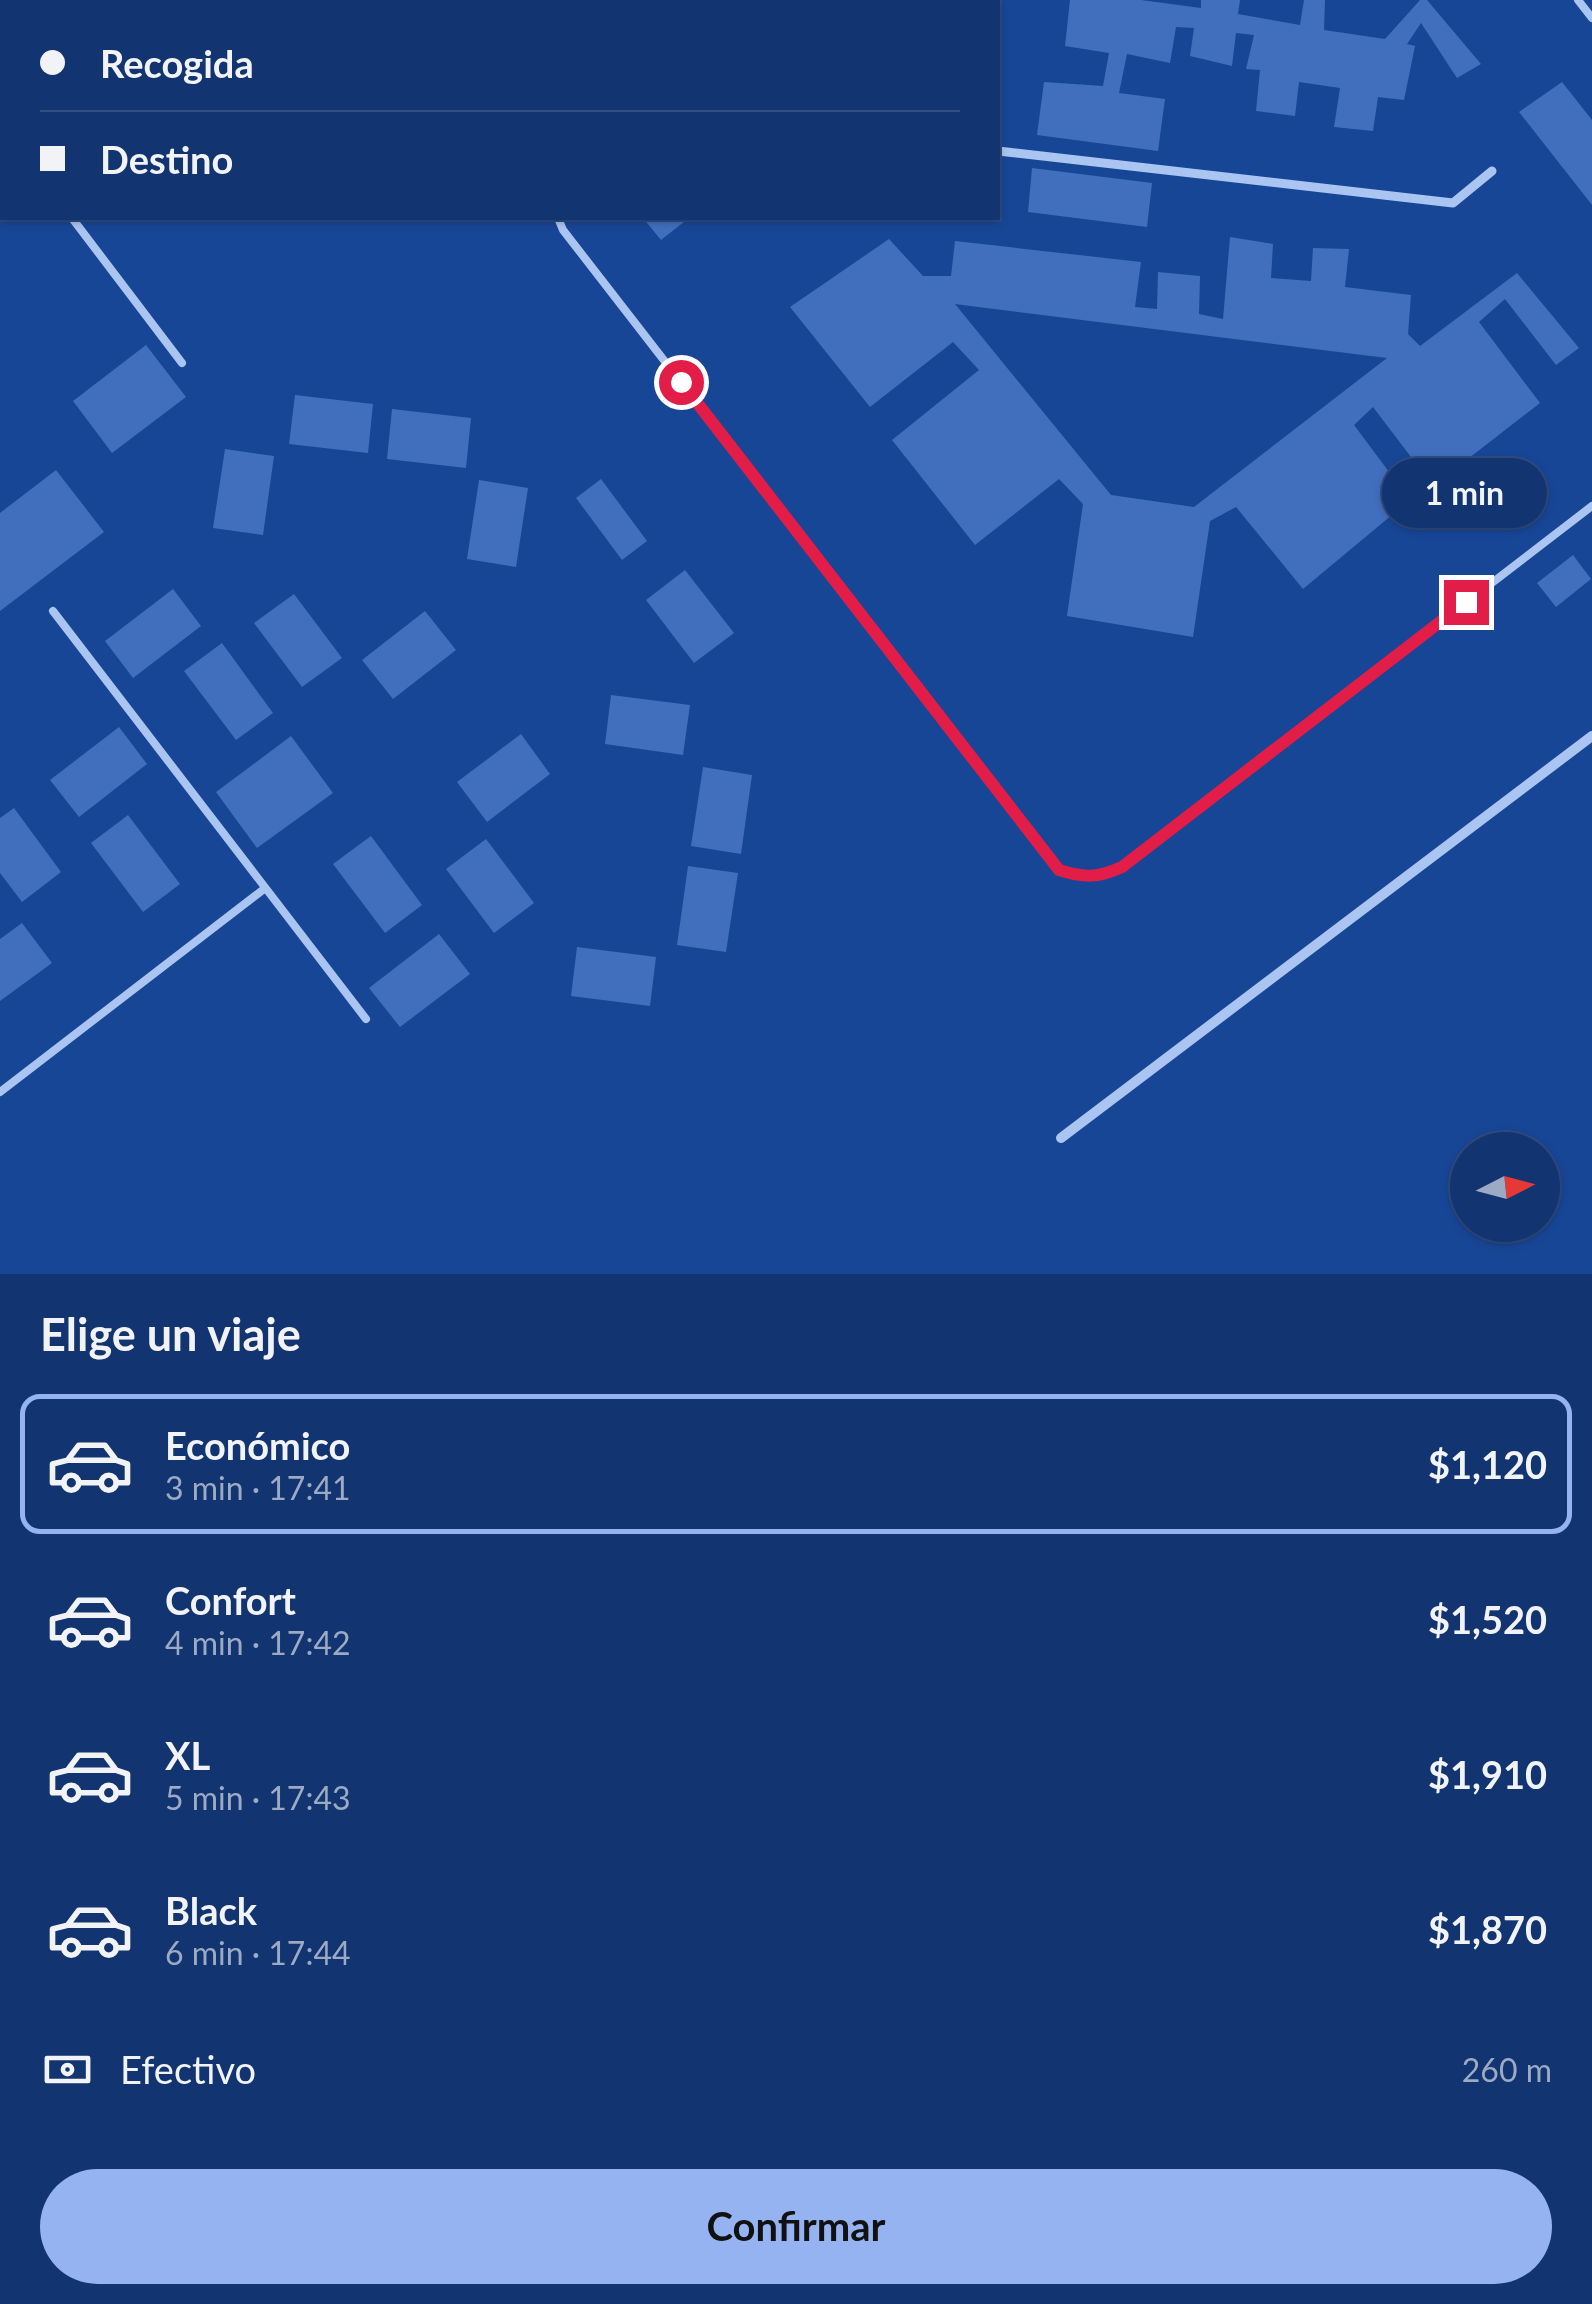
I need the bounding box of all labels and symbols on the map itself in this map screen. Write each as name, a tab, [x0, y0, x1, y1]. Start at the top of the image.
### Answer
route start	[659, 360, 704, 405]
callout: 1 min	[1384, 457, 1548, 527]
route end	[1444, 580, 1489, 625]
north arrow	[1450, 1132, 1560, 1242]

